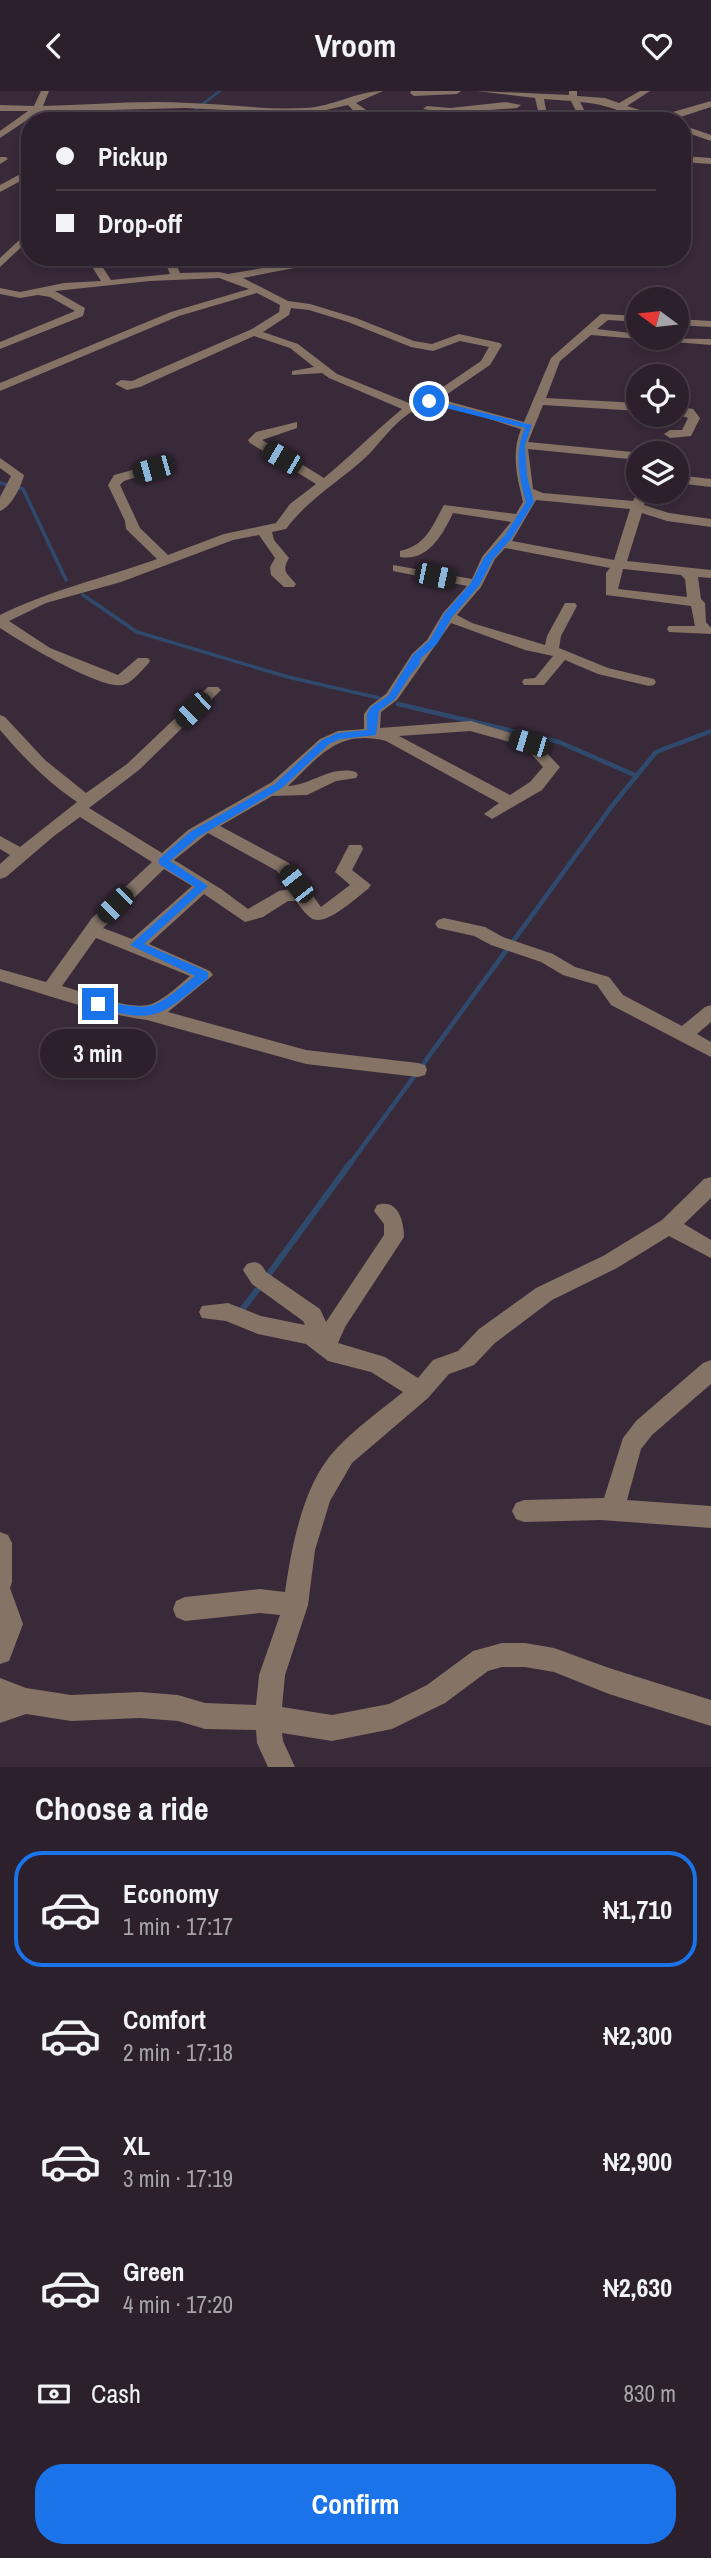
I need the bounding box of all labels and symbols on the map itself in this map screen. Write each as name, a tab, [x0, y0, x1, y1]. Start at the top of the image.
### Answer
north arrow	[626, 287, 690, 350]
route start	[413, 385, 445, 417]
car	[259, 438, 306, 478]
car	[130, 453, 177, 485]
car	[413, 561, 458, 591]
car	[171, 688, 216, 732]
car	[506, 727, 553, 759]
car	[275, 861, 318, 907]
car	[93, 883, 138, 927]
route end	[82, 988, 114, 1020]
callout: 3 min	[40, 1028, 156, 1077]

